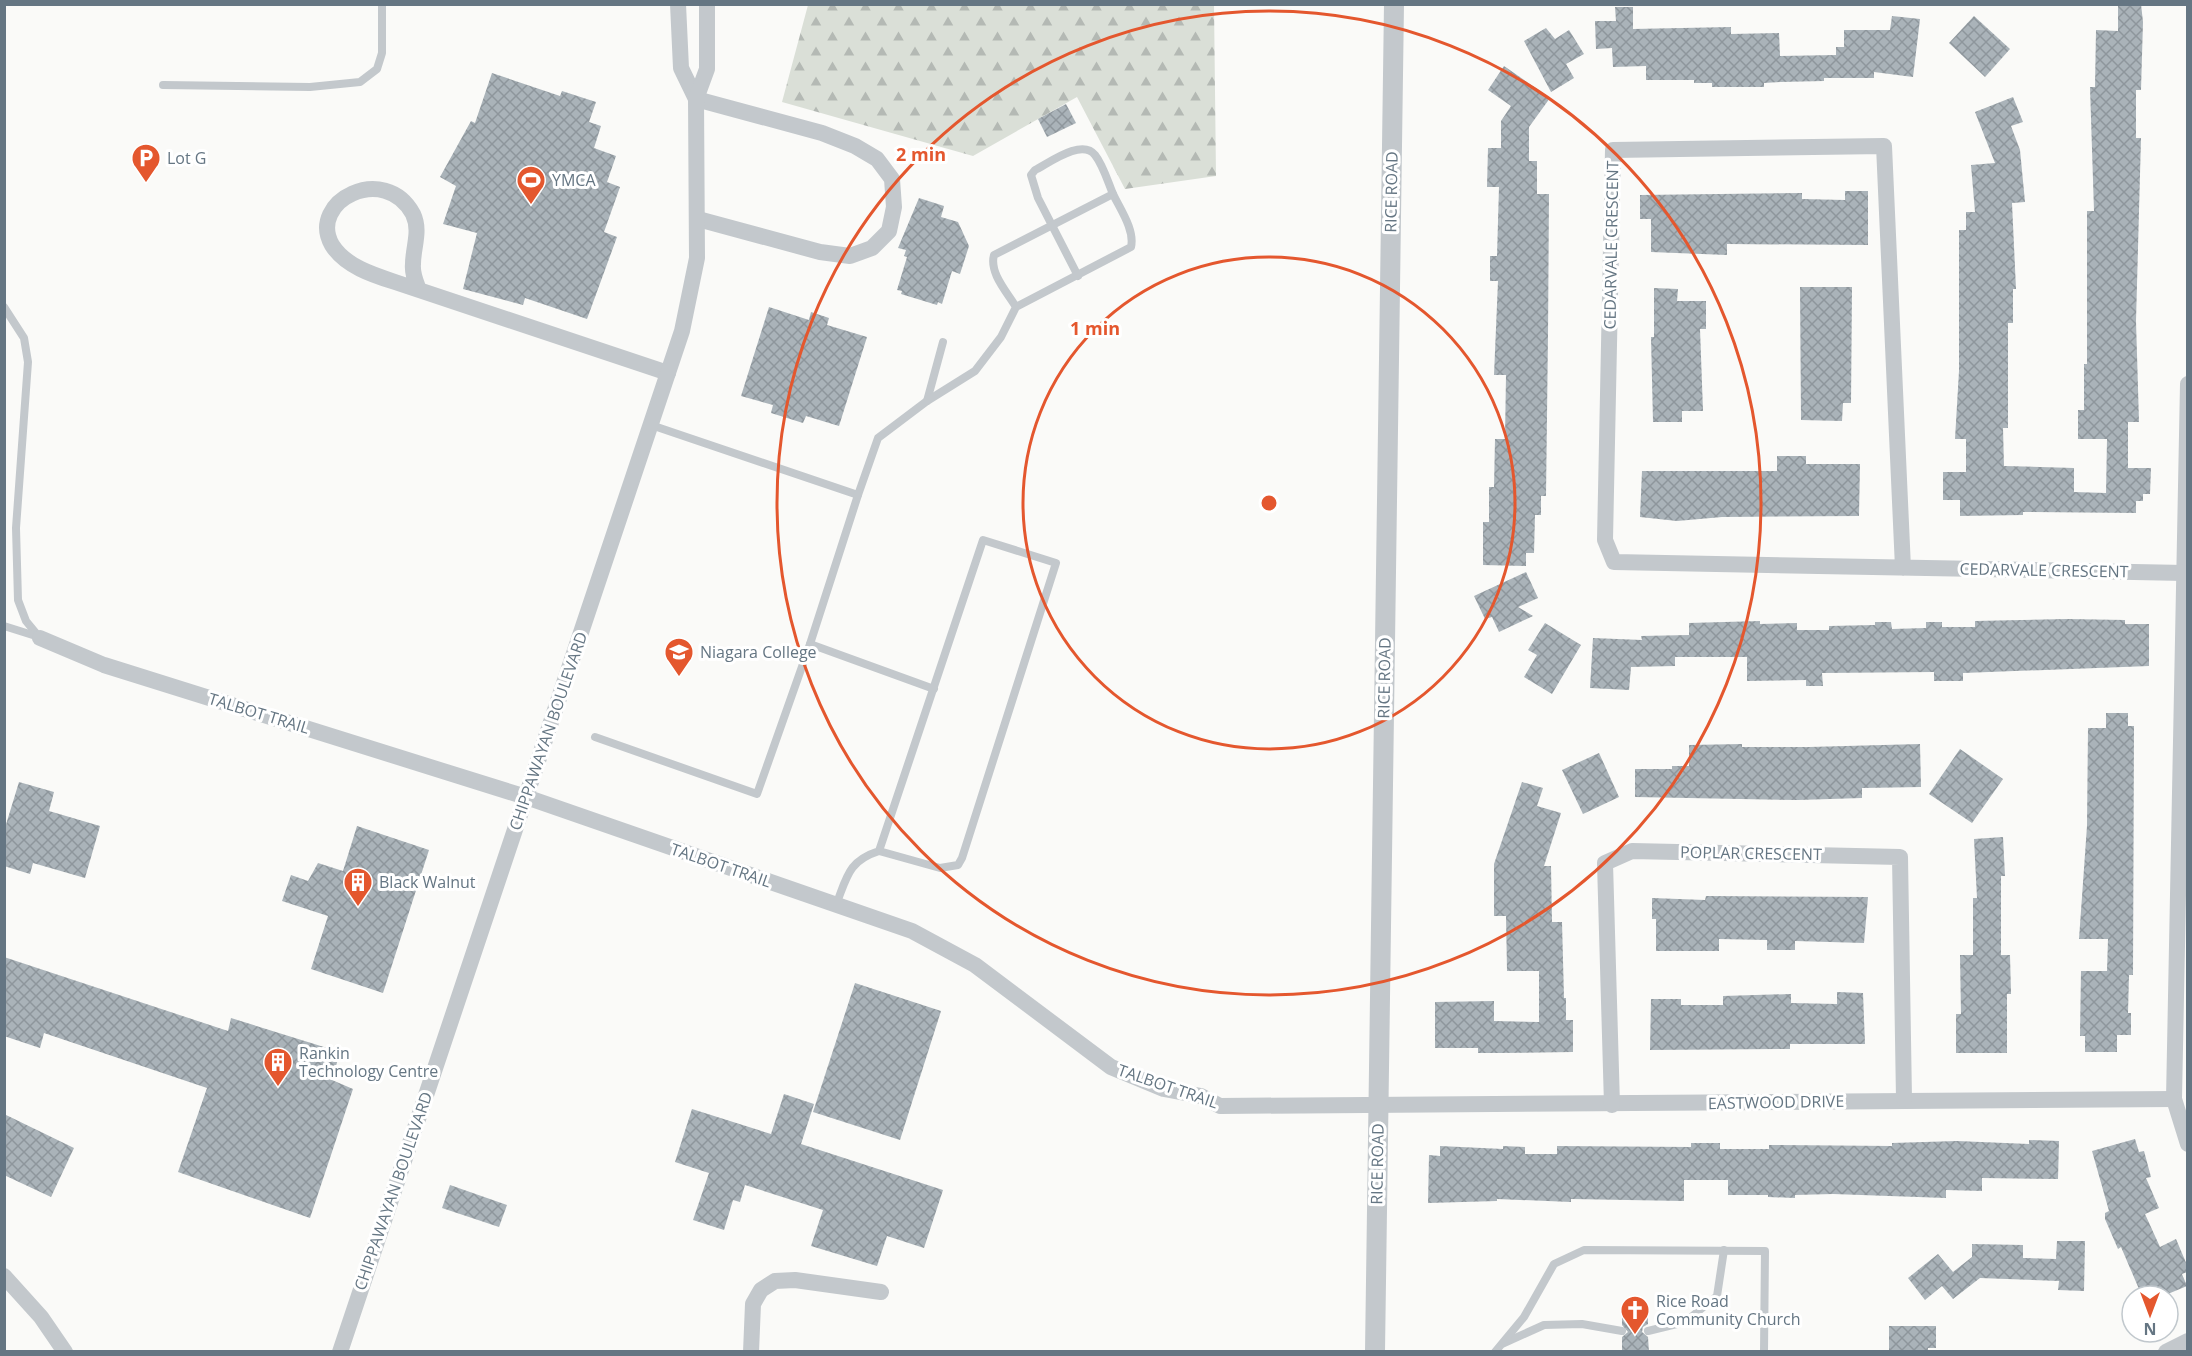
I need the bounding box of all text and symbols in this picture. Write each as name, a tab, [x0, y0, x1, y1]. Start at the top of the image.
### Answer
parking icon: Lot G	[130, 142, 162, 184]
text: 2 min	[896, 142, 946, 166]
place label: Lot G	[167, 147, 206, 169]
street label: RICE ROAD	[1379, 151, 1403, 233]
street label: CEDARVALE CRESCENT	[1599, 160, 1623, 330]
sports icon: YMCA	[515, 164, 547, 206]
place label: YMCA	[552, 169, 596, 191]
text: 1 min	[1070, 316, 1120, 340]
centre of rings	[1259, 493, 1279, 513]
street label: CEDARVALE CRESCENT	[1959, 558, 2129, 582]
street label: CHIPPAWAYAN BOULEVARD	[504, 629, 592, 833]
school or university icon: Niagara College	[663, 636, 695, 678]
street label: RICE ROAD	[1372, 637, 1396, 719]
place label: Niagara College	[700, 641, 817, 663]
street label: TALBOT TRAIL	[206, 687, 312, 739]
street label: TALBOT TRAIL	[668, 838, 774, 892]
street label: POPLAR CRESCENT	[1680, 841, 1822, 865]
building icon: Black Walnut	[342, 866, 374, 908]
place label: Black Walnut	[379, 871, 476, 893]
place label: Rankin Technology Centre	[299, 1042, 438, 1082]
building icon: Rankin Technology Centre	[262, 1046, 294, 1088]
street label: TALBOT TRAIL	[1115, 1059, 1221, 1113]
street label: CHIPPAWAYAN BOULEVARD	[349, 1089, 437, 1293]
street label: EASTWOOD DRIVE	[1708, 1090, 1844, 1114]
street label: RICE ROAD	[1365, 1123, 1389, 1205]
north arrow	[2120, 1284, 2180, 1344]
place label: Rice Road Community Church	[1656, 1290, 1801, 1330]
church icon: Rice Road Community Church	[1619, 1294, 1651, 1336]
text: N	[2143, 1318, 2157, 1340]

